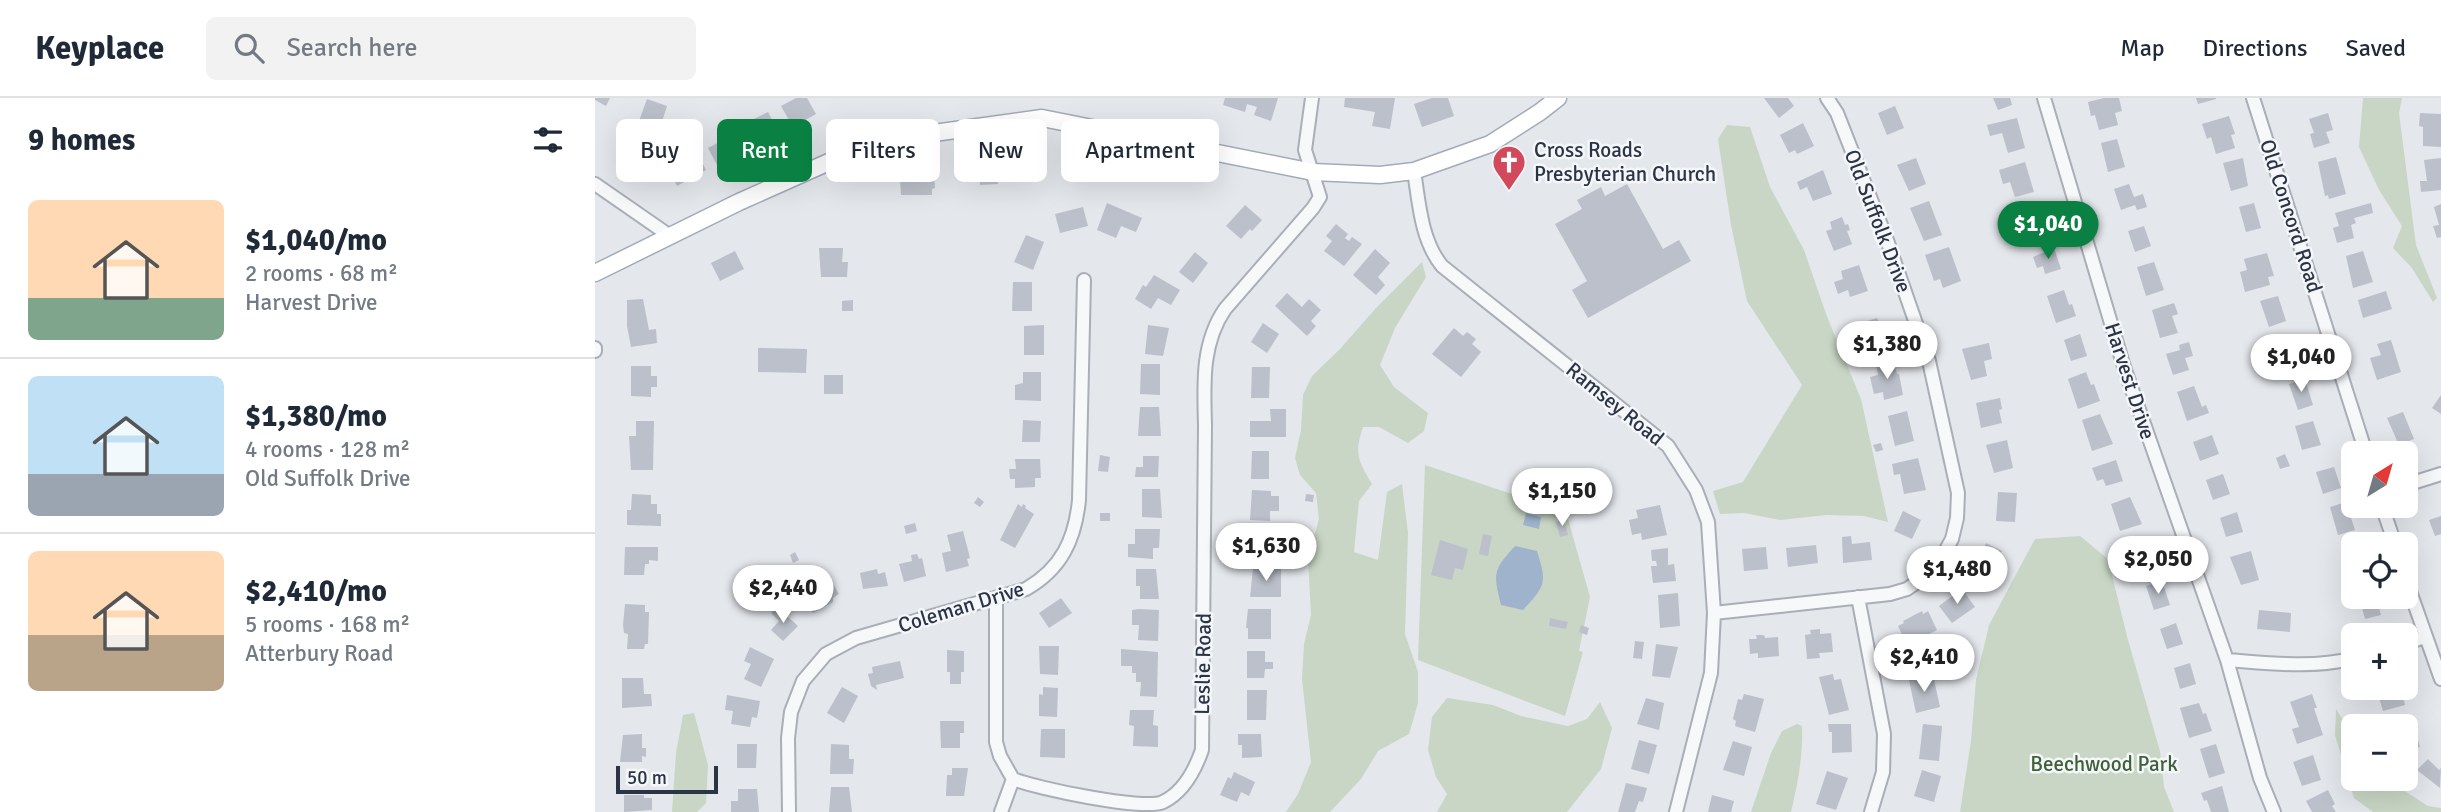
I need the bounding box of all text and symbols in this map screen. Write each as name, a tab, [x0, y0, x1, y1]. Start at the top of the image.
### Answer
search box	[206, 17, 696, 80]
text: Keyplace	[35, 28, 164, 69]
icon: search	[230, 29, 268, 67]
text: Search here	[286, 32, 418, 64]
text: Map	[2120, 33, 2165, 63]
text: Directions	[2203, 33, 2308, 63]
text: Saved	[2346, 33, 2406, 63]
chip: Buy	[616, 119, 703, 182]
chip: Rent	[717, 119, 812, 182]
chip: Filters	[826, 119, 940, 182]
chip: New	[954, 119, 1047, 182]
chip: Apartment	[1061, 119, 1219, 182]
icon: filters	[529, 121, 567, 159]
text: 9 homes	[28, 122, 135, 159]
street label: Old Concord Road	[2254, 136, 2328, 296]
place label: Cross Roads Presbyterian Church	[1534, 137, 1716, 187]
church icon: Cross Roads Presbyterian Church	[1490, 143, 1528, 192]
street label: Old Suffolk Drive	[1839, 146, 1917, 296]
pin: $1,040	[1991, 202, 2105, 261]
text: $1,040	[2014, 209, 2082, 238]
text: $1,040/mo	[245, 222, 387, 259]
icon: home	[84, 228, 168, 312]
text: 2 rooms · 68 m²	[245, 259, 398, 288]
text: Harvest Drive	[245, 288, 378, 317]
street label: Harvest Drive	[2099, 319, 2161, 443]
pin: $1,380	[1830, 322, 1944, 381]
text: $1,380	[1853, 329, 1921, 358]
pin: $1,040	[2244, 334, 2358, 394]
text: $1,040	[2267, 342, 2335, 371]
street label: Ramsey Road	[1561, 357, 1669, 451]
text: $1,380/mo	[245, 398, 387, 435]
icon: home	[84, 404, 168, 488]
text: 4 rooms · 128 m²	[245, 435, 410, 464]
north arrow	[2341, 441, 2419, 518]
map controls	[2341, 441, 2418, 791]
text: Old Suffolk Drive	[245, 464, 411, 493]
pin: $1,150	[1505, 468, 1619, 528]
text: $1,150	[1528, 476, 1596, 505]
pin: $1,630	[1209, 524, 1323, 583]
text: $1,630	[1232, 531, 1300, 560]
button: locate	[2341, 532, 2418, 609]
pin: $2,050	[2101, 536, 2215, 596]
text: $2,050	[2124, 544, 2192, 573]
pin: $1,480	[1900, 546, 2014, 606]
text: $1,480	[1923, 554, 1991, 583]
pin: $2,440	[726, 566, 840, 625]
text: $2,410/mo	[245, 573, 387, 610]
text: $2,440	[749, 573, 817, 602]
street label: Coleman Drive	[895, 576, 1027, 638]
icon: home	[84, 579, 168, 663]
text: 5 rooms · 168 m²	[245, 610, 410, 639]
street label: Leslie Road	[1189, 613, 1217, 715]
button: +	[2341, 623, 2418, 700]
pin: $2,410	[1867, 634, 1981, 694]
text: Atterbury Road	[245, 639, 393, 668]
text: $2,410	[1890, 642, 1958, 671]
button: −	[2341, 714, 2418, 791]
park label: Beechwood Park	[2030, 751, 2178, 777]
scale bar	[616, 763, 717, 795]
text: 50 m	[627, 766, 667, 790]

